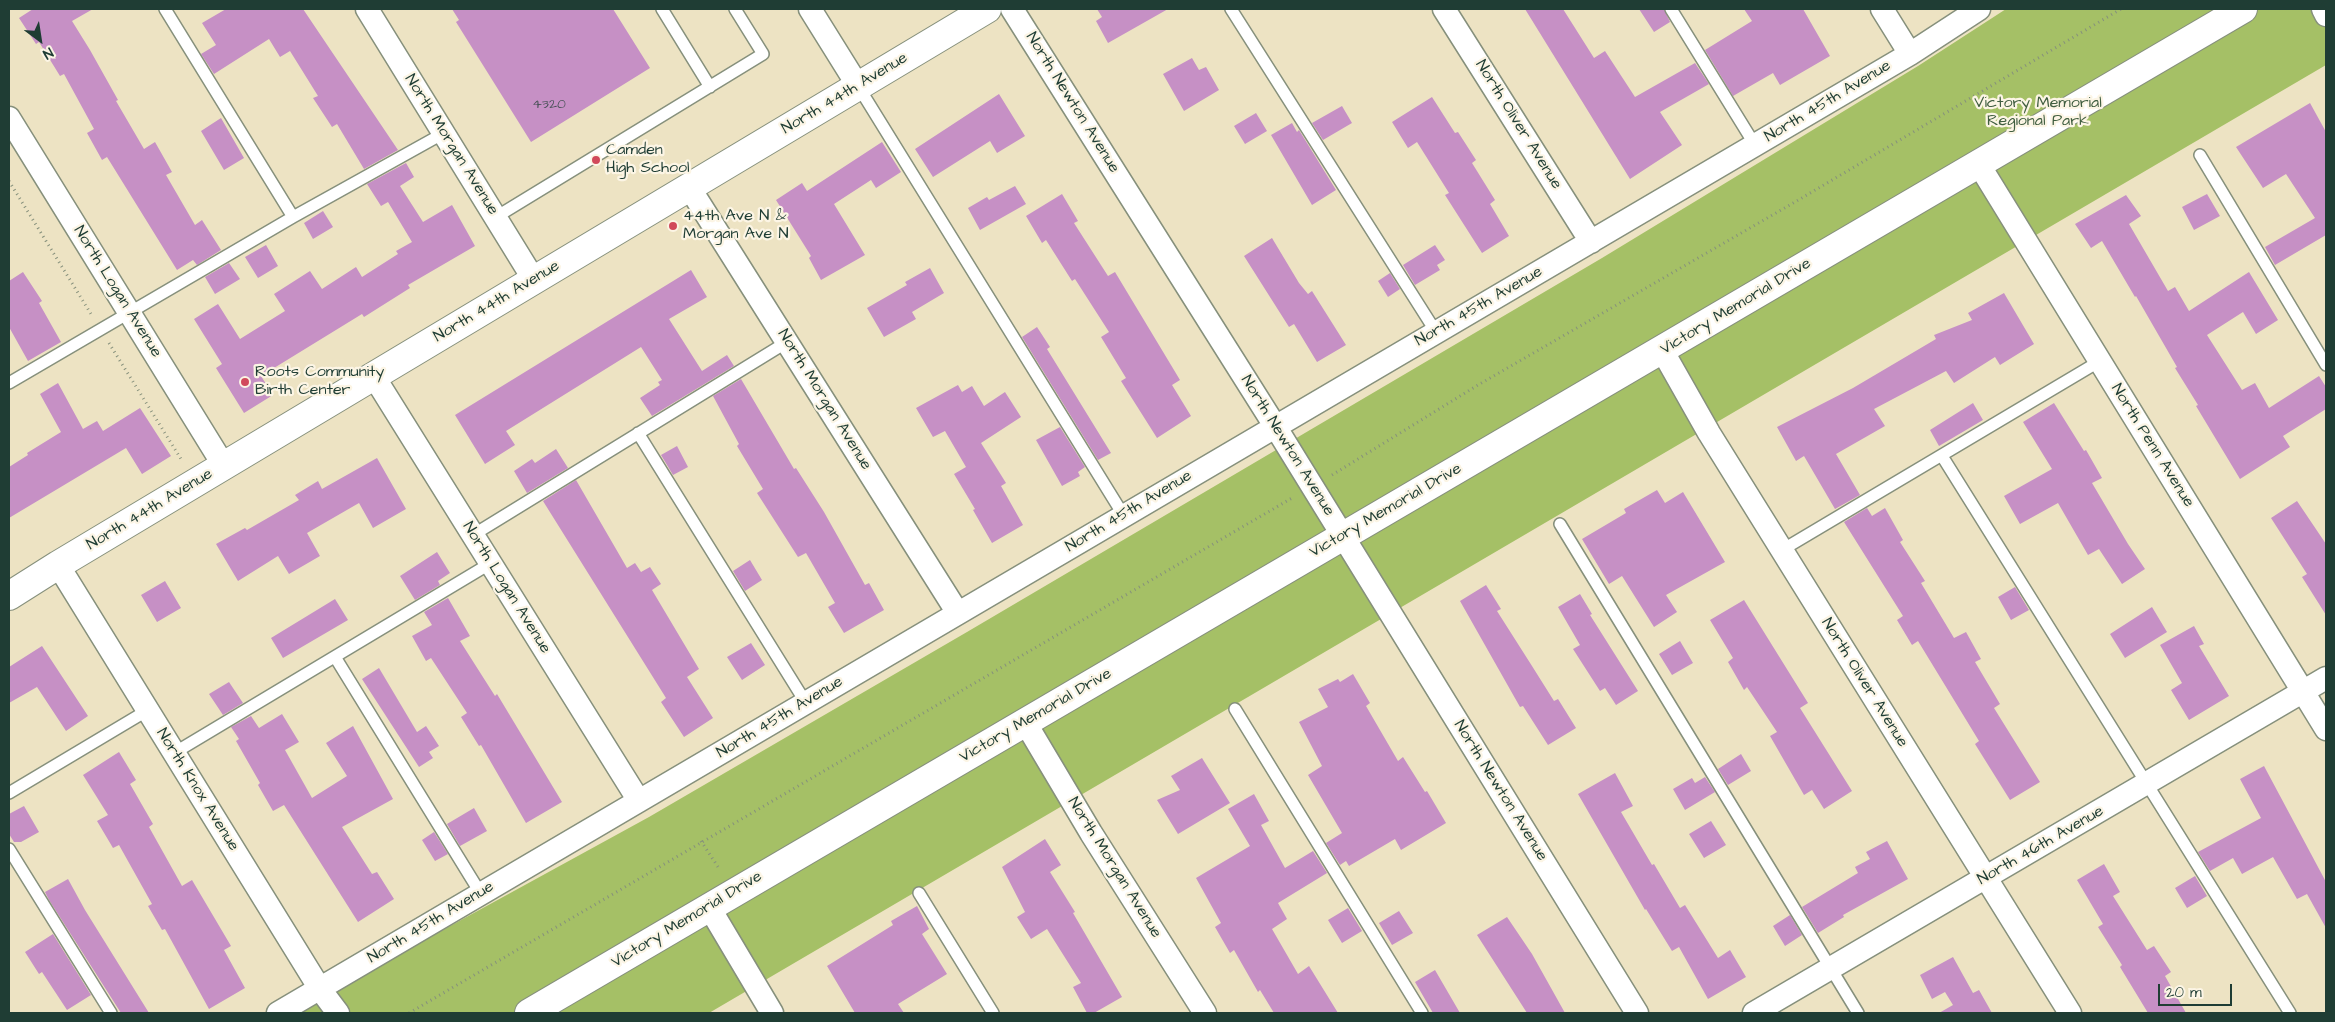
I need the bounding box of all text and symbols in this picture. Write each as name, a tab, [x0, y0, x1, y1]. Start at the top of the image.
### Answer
north arrow	[15, 15, 65, 65]
street label: North Newton Avenue	[1021, 29, 1123, 177]
text: N	[39, 42, 57, 64]
street label: North 44th Avenue	[779, 49, 911, 139]
street label: North Oliver Avenue	[1471, 57, 1565, 193]
street label: North 45th Avenue	[1761, 57, 1895, 147]
street label: North Morgan Avenue	[400, 71, 502, 219]
park label: Victory Memorial Regional Park	[1974, 94, 2102, 132]
house number: 4320	[532, 97, 566, 113]
place label: Camden High School	[606, 141, 690, 179]
marker: Camden High School	[590, 154, 602, 166]
place label: 44th Ave N & Morgan Ave N	[683, 207, 788, 245]
marker: 44th Ave N & Morgan Ave N	[667, 220, 679, 232]
street label: North Logan Avenue	[69, 223, 165, 361]
street label: Victory Memorial Drive	[1657, 254, 1815, 360]
street label: North 44th Avenue	[431, 257, 563, 347]
street label: North 45th Avenue	[1412, 263, 1546, 351]
street label: North Morgan Avenue	[773, 326, 875, 474]
place label: Roots Community Birth Center	[255, 363, 384, 401]
street label: North Newton Avenue	[1236, 372, 1338, 520]
marker: Roots Community Birth Center	[239, 376, 251, 388]
street label: North Penn Avenue	[2106, 381, 2198, 511]
street label: Victory Memorial Drive	[1307, 460, 1465, 562]
street label: North 44th Avenue	[84, 465, 216, 555]
street label: North 45th Avenue	[1062, 467, 1196, 557]
street label: North Logan Avenue	[458, 519, 554, 657]
street label: North Oliver Avenue	[1817, 615, 1911, 751]
street label: Victory Memorial Drive	[957, 665, 1115, 767]
street label: North 45th Avenue	[713, 673, 847, 763]
street label: North Newton Avenue	[1449, 717, 1551, 865]
street label: North Knox Avenue	[151, 725, 243, 855]
street label: North Morgan Avenue	[1063, 794, 1165, 942]
street label: North 46th Avenue	[1975, 802, 2107, 890]
street label: Victory Memorial Drive	[608, 867, 766, 973]
street label: North 45th Avenue	[364, 878, 498, 968]
scale bar	[2160, 974, 2234, 1006]
text: 20 m	[2166, 982, 2202, 1003]

